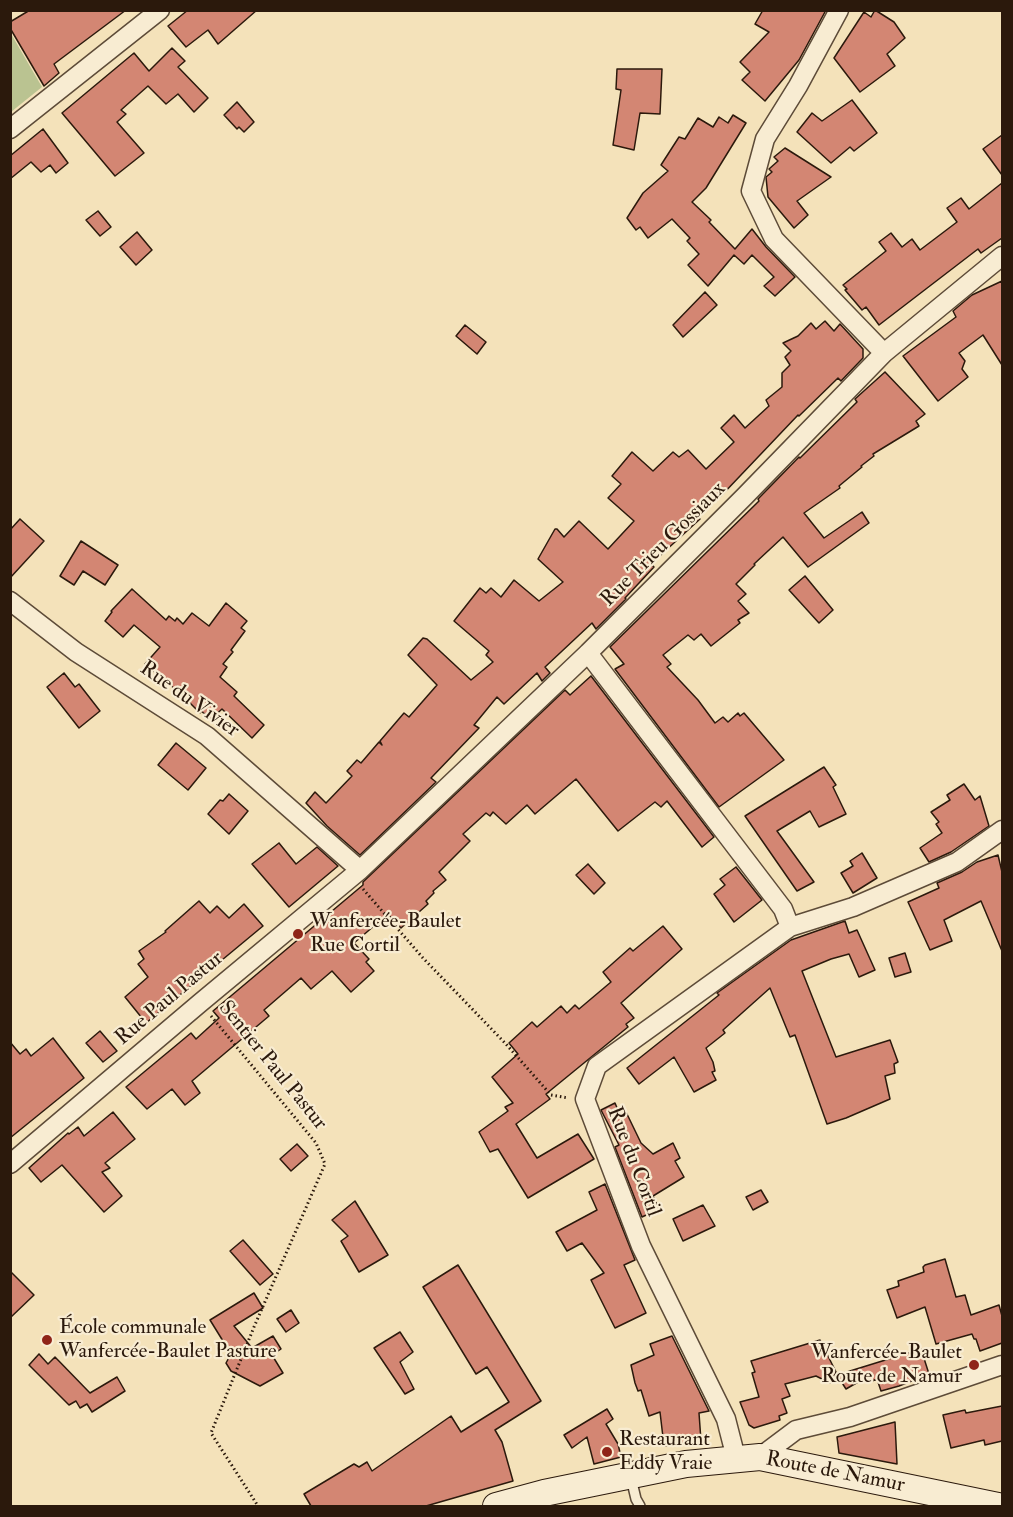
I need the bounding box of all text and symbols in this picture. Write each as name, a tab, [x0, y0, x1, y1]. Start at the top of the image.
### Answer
street label: Rue Trieu Gossiaux	[596, 477, 732, 613]
street label: Rue du Vivier	[134, 656, 244, 744]
place label: Wanfercée-Baulet Rue Cortil	[310, 909, 461, 959]
marker: Wanfercée-Baulet Rue Cortil	[291, 927, 305, 941]
street label: Rue Paul Pastur	[111, 947, 229, 1051]
street label: Sentier Paul Pastur	[212, 996, 332, 1136]
street label: Rue du Cortil	[601, 1104, 665, 1220]
place label: École communale Wanfercée-Baulet Pasture	[59, 1315, 277, 1365]
marker: École communale Wanfercée-Baulet Pasture	[40, 1333, 54, 1347]
place label: Wanfercée-Baulet Route de Namur	[811, 1340, 962, 1390]
marker: Wanfercée-Baulet Route de Namur	[967, 1358, 981, 1372]
place label: Restaurant Eddy Vraie	[619, 1427, 712, 1477]
marker: Restaurant Eddy Vraie	[600, 1445, 614, 1459]
street label: Route de Namur	[763, 1447, 907, 1499]

